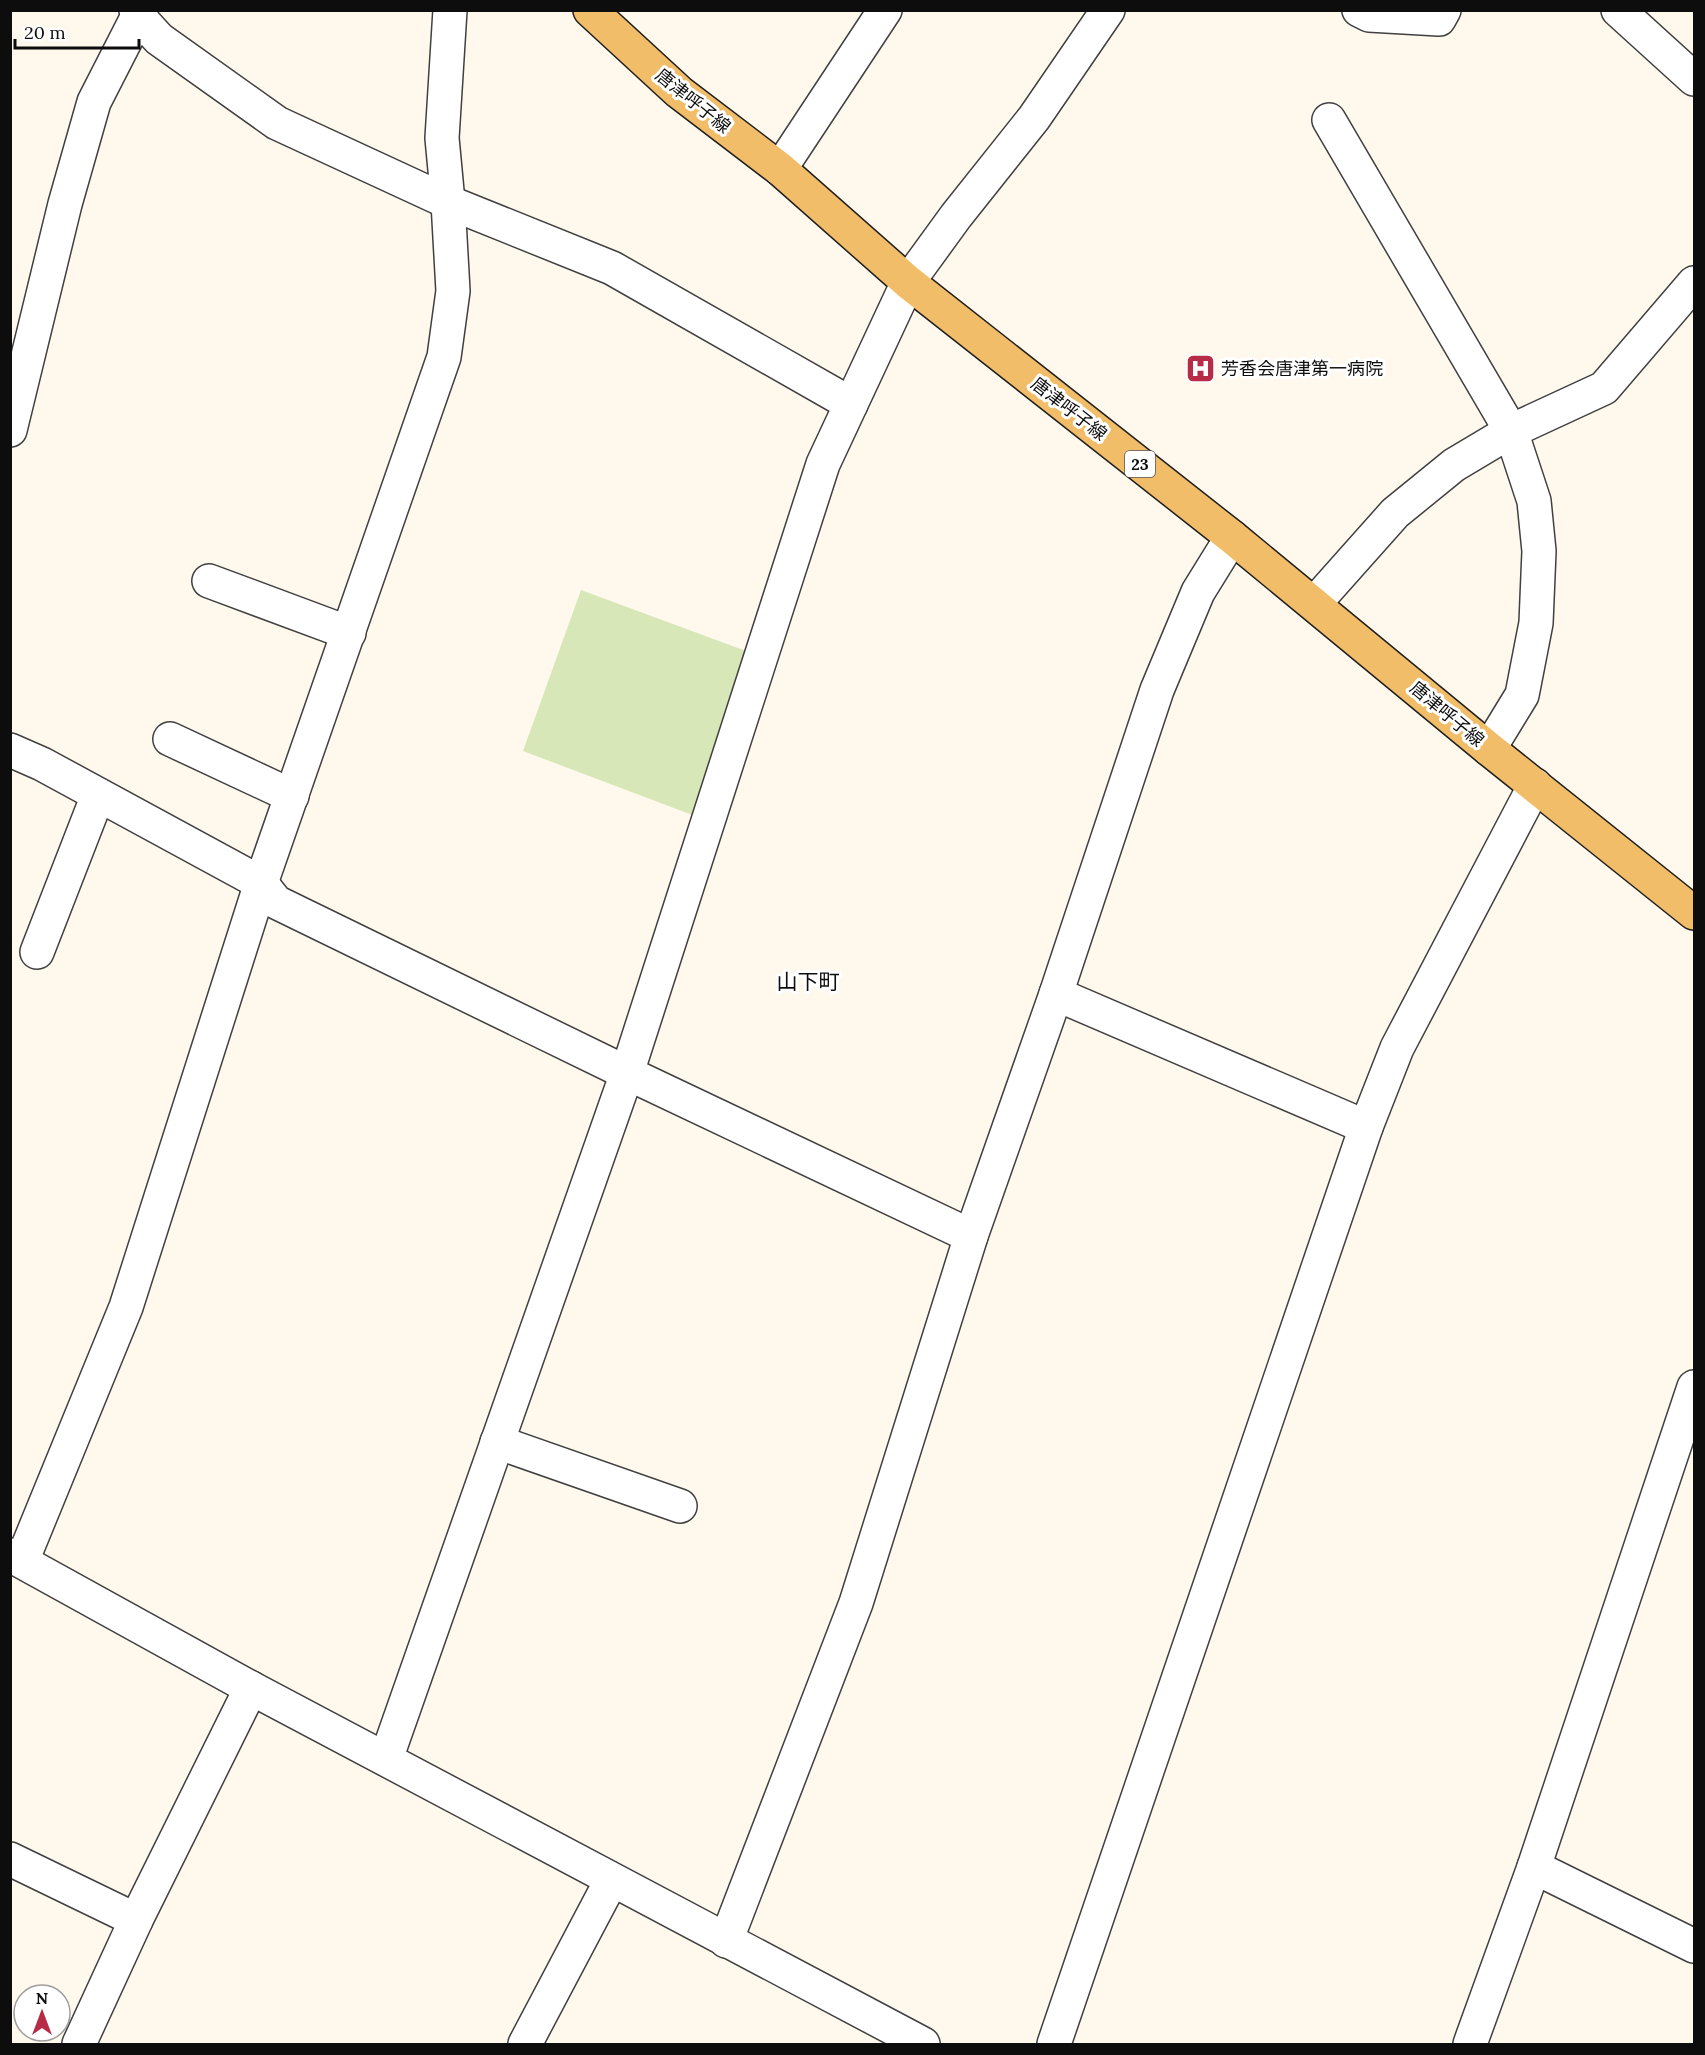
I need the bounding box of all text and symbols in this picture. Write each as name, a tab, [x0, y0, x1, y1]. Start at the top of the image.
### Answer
scale bar	[15, 12, 140, 50]
text: 20 m	[24, 21, 66, 44]
street label: 唐津呼子線	[651, 63, 736, 138]
hospital icon: 芳香会唐津第一病院	[1184, 353, 1216, 385]
place label: 芳香会唐津第一病院	[1221, 357, 1383, 380]
street label: 唐津呼子線	[1027, 372, 1112, 445]
road number: 23	[1125, 451, 1155, 477]
street label: 唐津呼子線	[1405, 676, 1489, 751]
district label: 山下町	[777, 968, 840, 995]
north arrow	[12, 1983, 72, 2043]
text: N	[36, 1988, 48, 2008]

